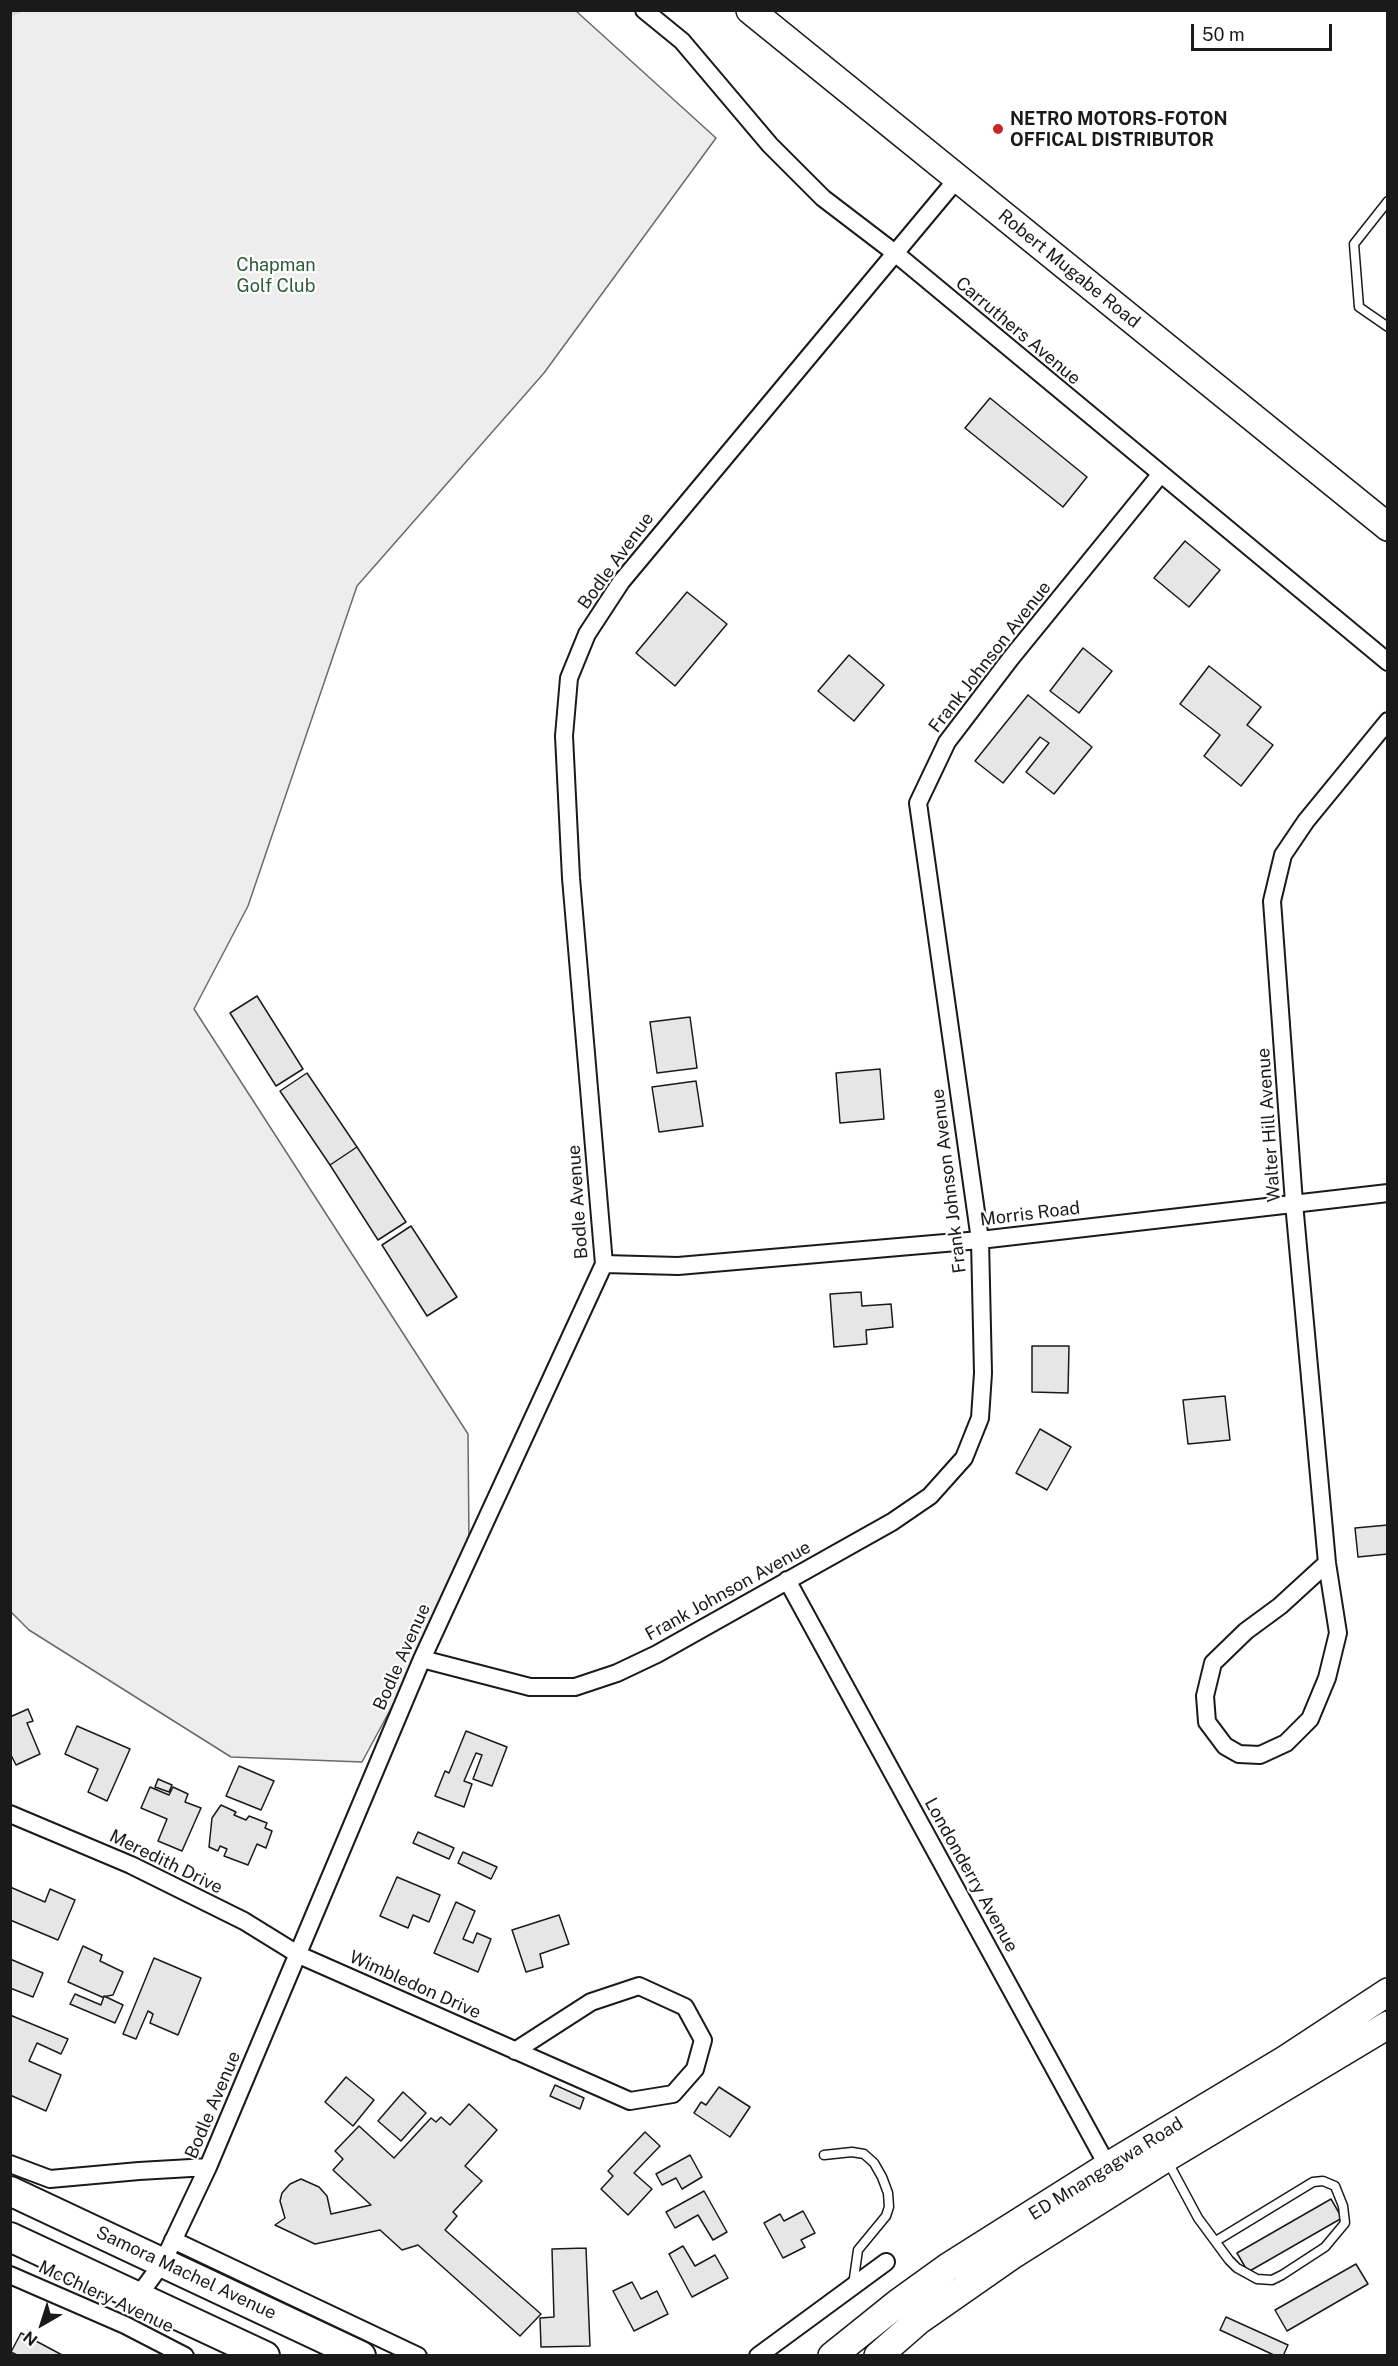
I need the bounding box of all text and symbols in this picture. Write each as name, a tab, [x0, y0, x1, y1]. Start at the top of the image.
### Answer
scale bar	[1194, 12, 1335, 50]
text: 50 m	[1202, 24, 1245, 45]
place label: NETRO MOTORS-FOTON OFFICAL DISTRIBUTOR	[1010, 108, 1228, 150]
marker: NETRO MOTORS-FOTON OFFICAL DISTRIBUTOR	[991, 122, 1005, 136]
street label: Robert Mugabe Road	[994, 205, 1144, 333]
park label: Chapman Golf Club	[236, 254, 316, 296]
street label: Carruthers Avenue	[951, 272, 1085, 390]
street label: Bodle Avenue	[574, 508, 658, 614]
street label: Frank Johnson Avenue	[924, 577, 1056, 737]
street label: Walter Hill Avenue	[1253, 1047, 1285, 1203]
street label: Frank Johnson Avenue	[927, 1087, 971, 1275]
street label: Bodle Avenue	[563, 1144, 593, 1260]
street label: Morris Road	[979, 1197, 1081, 1231]
street label: Frank Johnson Avenue	[641, 1536, 815, 1646]
street label: Bodle Avenue	[369, 1600, 435, 1714]
street label: Londonderry Avenue	[920, 1794, 1022, 1956]
street label: Meredith Drive	[106, 1825, 226, 1899]
street label: Wimbledon Drive	[346, 1946, 484, 2024]
street label: Bodle Avenue	[181, 2048, 245, 2162]
street label: ED Mnangagwa Road	[1025, 2113, 1187, 2225]
street label: Samora Machel Avenue	[92, 2222, 280, 2324]
street label: McChlery Avenue	[35, 2256, 177, 2338]
north arrow	[12, 2294, 72, 2354]
text: N	[20, 2327, 41, 2350]

